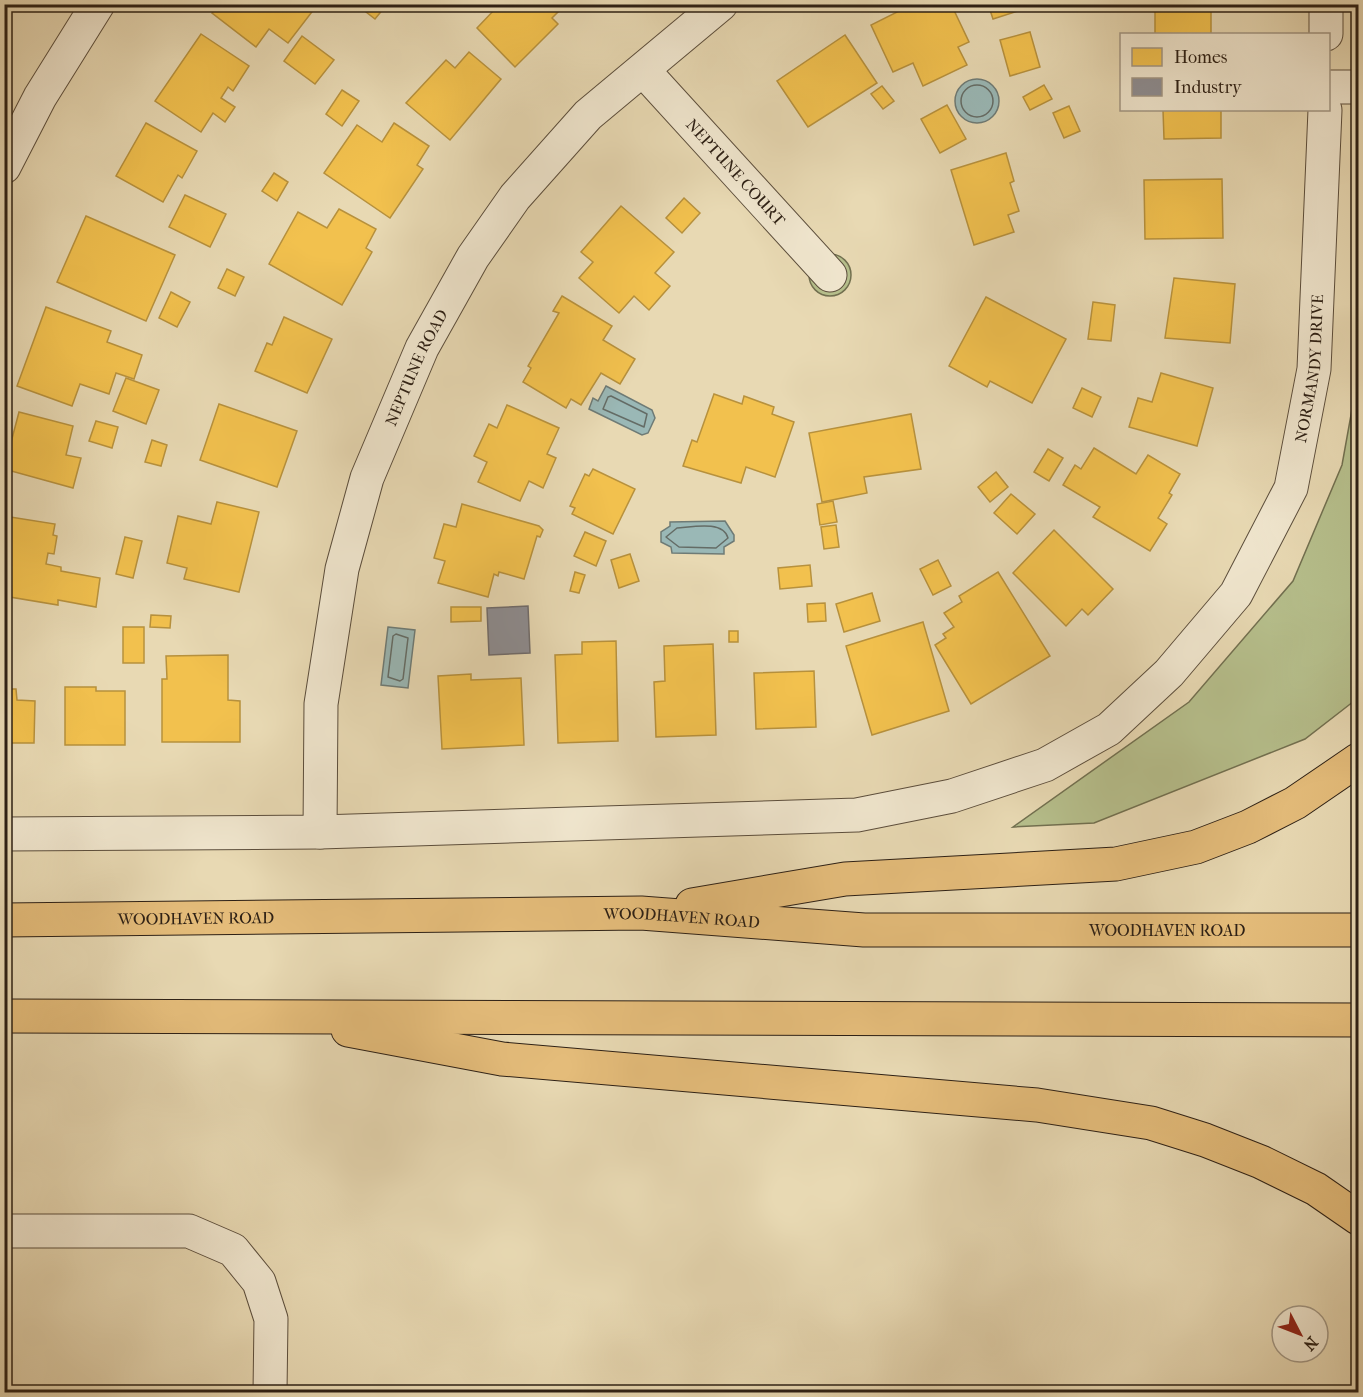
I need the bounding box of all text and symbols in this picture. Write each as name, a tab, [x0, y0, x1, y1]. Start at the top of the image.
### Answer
legend	[1120, 33, 1330, 111]
text: Homes	[1174, 47, 1228, 68]
text: Industry	[1174, 77, 1243, 98]
street label: NEPTUNE COURT	[682, 115, 790, 229]
street label: NORMANDY DRIVE	[1291, 294, 1327, 444]
street label: NEPTUNE ROAD	[381, 306, 451, 429]
street label: WOODHAVEN ROAD	[603, 903, 761, 932]
street label: WOODHAVEN ROAD	[117, 908, 274, 928]
street label: WOODHAVEN ROAD	[1088, 921, 1246, 940]
north arrow	[1270, 1304, 1330, 1364]
text: N	[1299, 1333, 1322, 1355]

